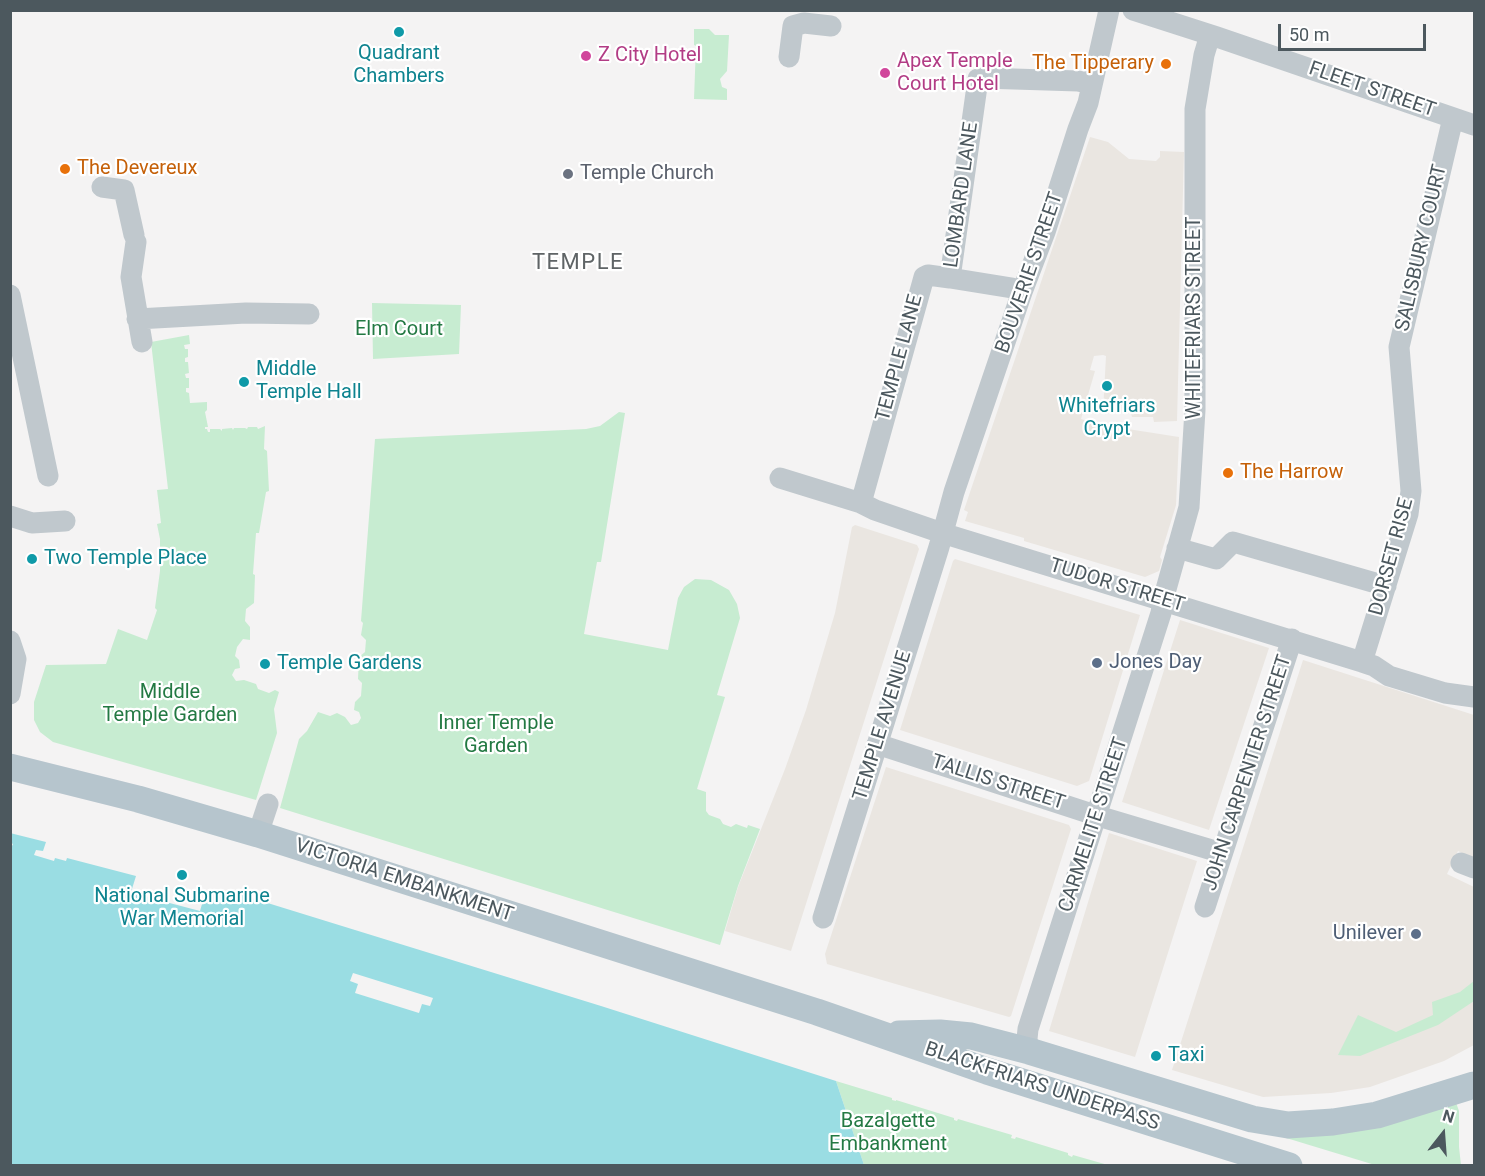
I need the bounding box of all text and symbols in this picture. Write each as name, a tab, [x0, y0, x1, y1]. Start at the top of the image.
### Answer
scale bar	[1281, 12, 1430, 50]
text: 50 m	[1289, 24, 1329, 45]
marker: Quadrant Chambers	[392, 25, 406, 39]
place label: Quadrant Chambers	[353, 42, 445, 89]
place label: Z City Hotel	[598, 44, 701, 68]
marker: Z City Hotel	[579, 49, 593, 63]
place label: Apex Temple Court Hotel	[897, 50, 1013, 97]
place label: The Tipperary	[1032, 52, 1154, 76]
marker: The Tipperary	[1159, 57, 1173, 71]
street label: FLEET STREET	[1305, 57, 1439, 123]
marker: Apex Temple Court Hotel	[878, 66, 892, 80]
street label: LOMBARD LANE	[940, 121, 984, 269]
place label: The Devereux	[77, 157, 197, 181]
marker: The Devereux	[58, 162, 72, 176]
place label: Temple Church	[580, 162, 714, 186]
street label: SALISBURY COURT	[1391, 162, 1453, 334]
marker: Temple Church	[561, 167, 575, 181]
street label: BOUVERIE STREET	[991, 189, 1069, 357]
street label: WHITEFRIARS STREET	[1183, 217, 1207, 419]
district label: TEMPLE	[532, 250, 624, 276]
street label: TEMPLE LANE	[872, 292, 928, 424]
park label: Elm Court	[355, 318, 443, 342]
place label: Middle Temple Hall	[256, 358, 362, 405]
marker: Middle Temple Hall	[237, 375, 251, 389]
marker: Whitefriars Crypt	[1100, 379, 1114, 393]
place label: Whitefriars Crypt	[1058, 395, 1156, 442]
place label: The Harrow	[1240, 461, 1343, 485]
marker: The Harrow	[1221, 466, 1235, 480]
street label: DORSET RISE	[1365, 496, 1419, 618]
place label: Two Temple Place	[44, 547, 207, 571]
marker: Two Temple Place	[25, 552, 39, 566]
street label: TUDOR STREET	[1047, 554, 1187, 618]
street label: TEMPLE AVENUE	[849, 648, 917, 804]
place label: Jones Day	[1109, 651, 1202, 675]
place label: Temple Gardens	[277, 652, 422, 676]
street label: JOHN CARPENTER STREET	[1199, 652, 1297, 894]
marker: Jones Day	[1090, 656, 1104, 670]
marker: Temple Gardens	[258, 657, 272, 671]
park label: Middle Temple Garden	[103, 681, 237, 728]
park label: Inner Temple Garden	[438, 712, 554, 759]
street label: CARMELITE STREET	[1054, 735, 1134, 915]
street label: TALLIS STREET	[928, 750, 1068, 816]
street label: VICTORIA EMBANKMENT	[292, 834, 516, 928]
marker: National Submarine War Memorial	[175, 868, 189, 882]
place label: National Submarine War Memorial	[94, 885, 270, 932]
place label: Unilever	[1333, 922, 1404, 946]
marker: Unilever	[1409, 927, 1423, 941]
street label: BLACKFRIARS UNDERPASS	[922, 1038, 1162, 1136]
place label: Taxi	[1168, 1044, 1204, 1068]
marker: Taxi	[1149, 1049, 1163, 1063]
north arrow	[1413, 1104, 1473, 1164]
text: N	[1440, 1106, 1457, 1127]
park label: Bazalgette Embankment	[829, 1110, 947, 1157]

